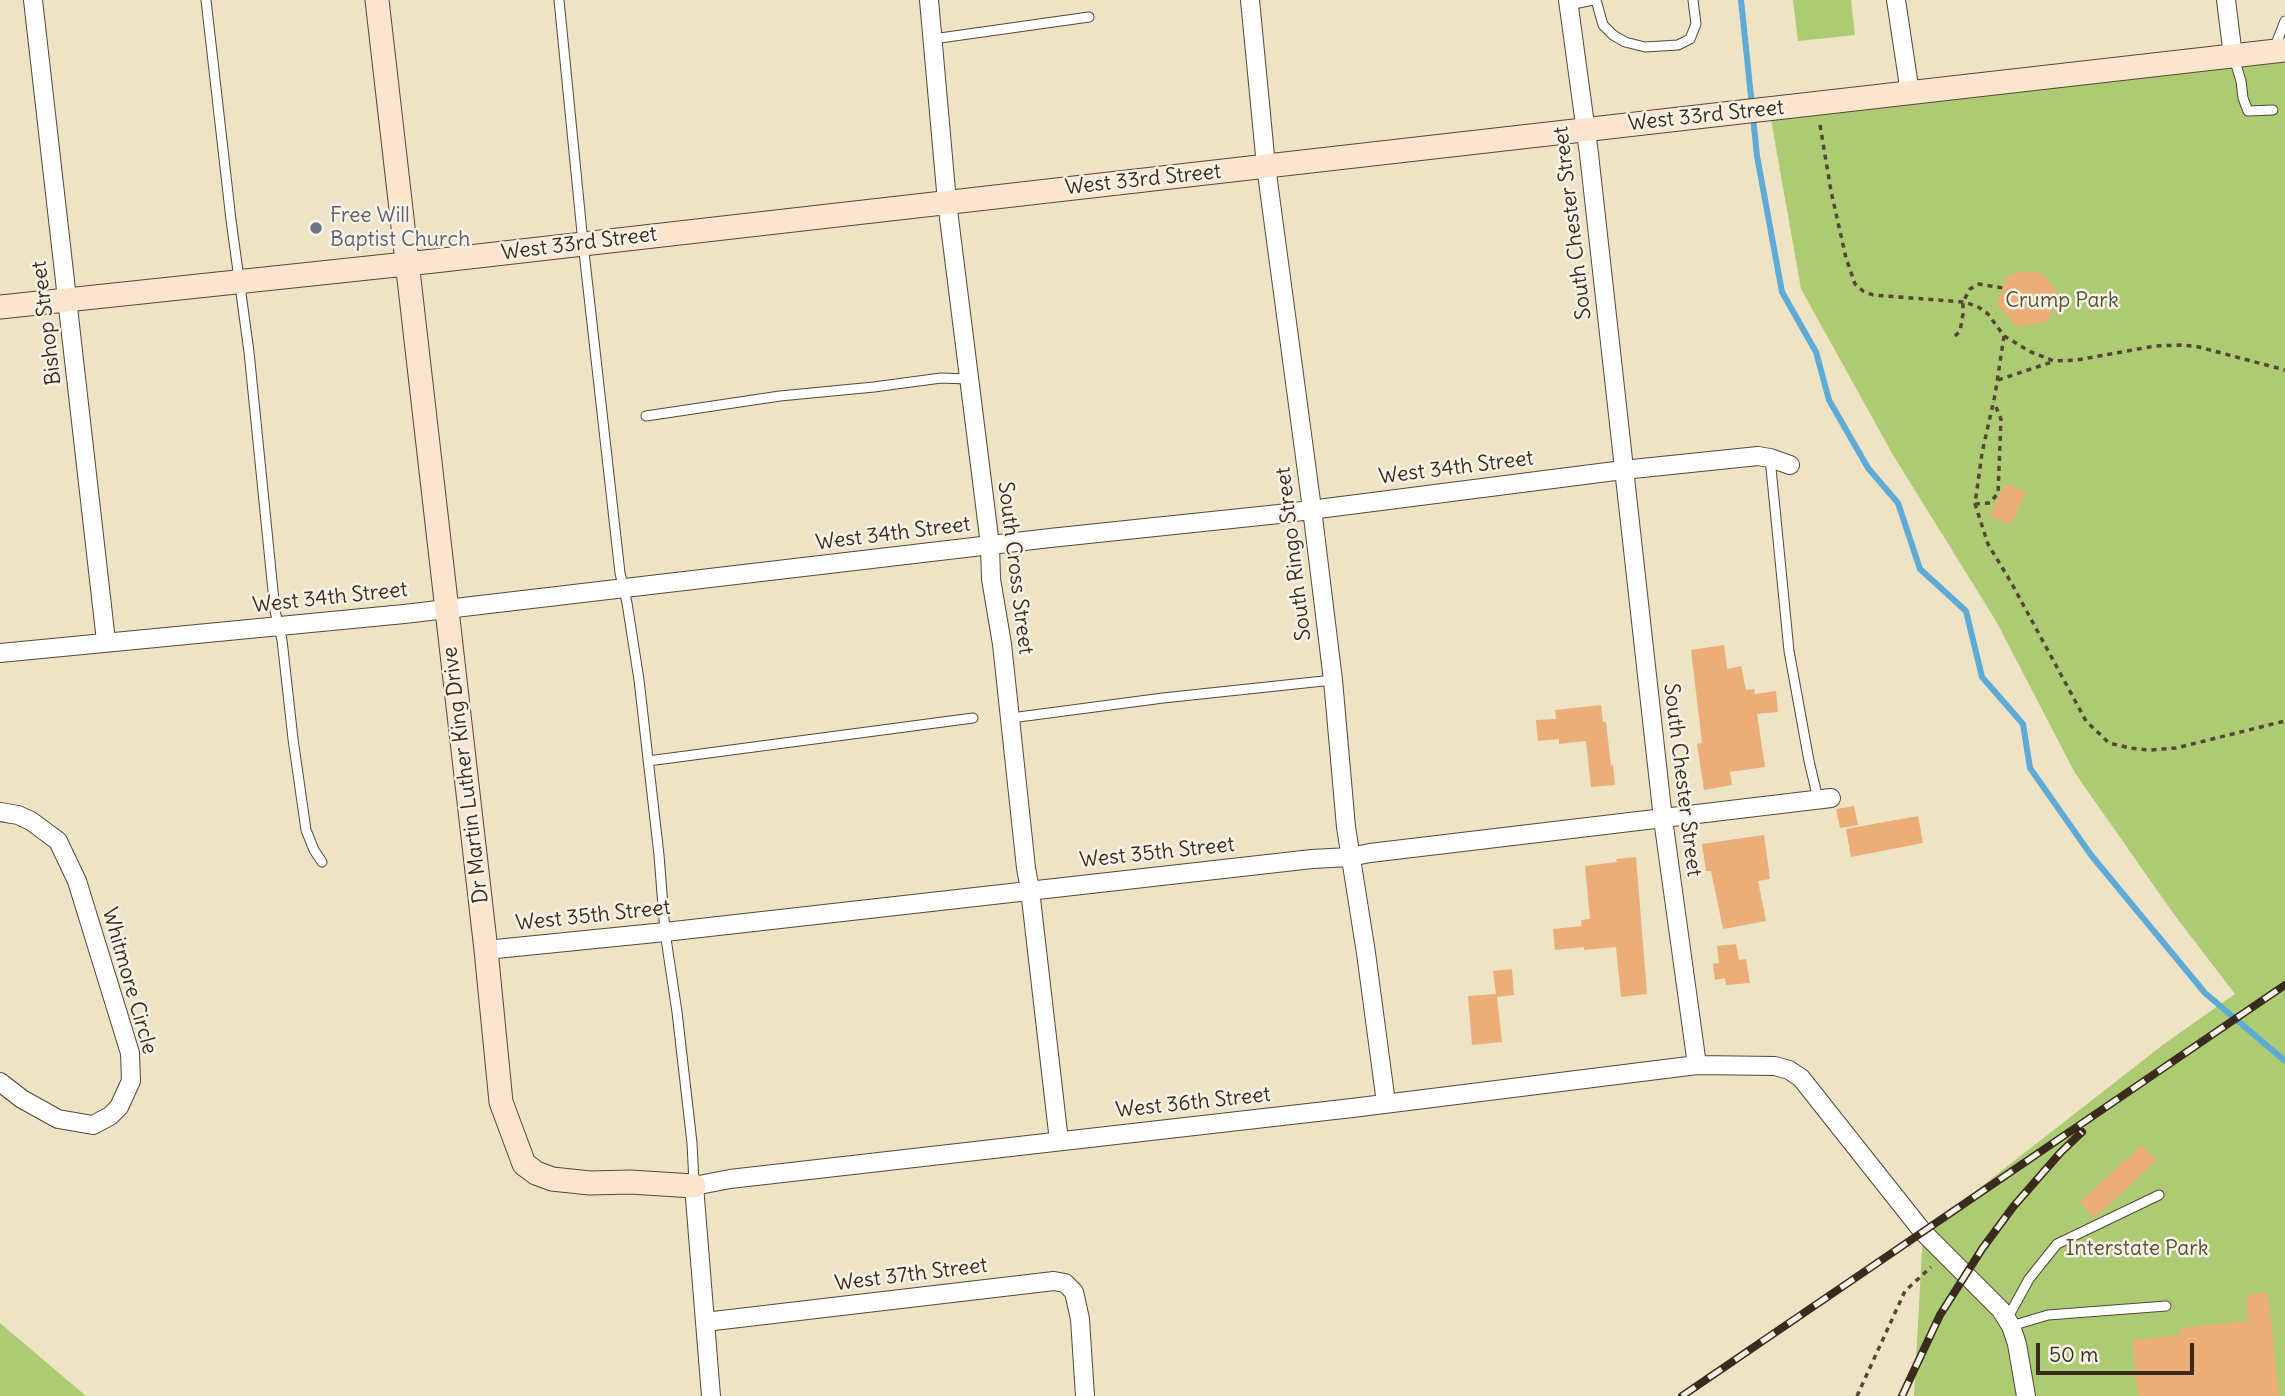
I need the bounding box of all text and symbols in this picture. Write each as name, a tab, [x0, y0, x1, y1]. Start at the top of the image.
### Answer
street label: West 33rd Street	[1627, 95, 1785, 137]
street label: South Chester Street	[1549, 125, 1597, 321]
street label: West 33rd Street	[1064, 159, 1222, 201]
place label: Free Will Baptist Church	[330, 203, 470, 253]
marker: Free Will Baptist Church	[308, 220, 324, 236]
street label: West 33rd Street	[500, 222, 658, 266]
street label: Bishop Street	[27, 259, 67, 387]
park label: Crump Park	[2005, 288, 2119, 314]
street label: West 34th Street	[1377, 446, 1535, 490]
street label: South Ringo Street	[1271, 466, 1317, 642]
street label: South Cross Street	[992, 480, 1038, 656]
street label: West 34th Street	[814, 512, 972, 556]
street label: West 34th Street	[251, 577, 409, 619]
street label: Dr Martin Luther King Drive	[438, 645, 494, 905]
street label: South Chester Street	[1658, 682, 1706, 878]
street label: West 35th Street	[1078, 832, 1236, 874]
street label: West 35th Street	[514, 895, 672, 937]
street label: Whitmore Circle	[96, 905, 162, 1057]
street label: West 36th Street	[1114, 1082, 1272, 1124]
park label: Interstate Park	[2066, 1236, 2208, 1262]
street label: West 37th Street	[833, 1253, 989, 1297]
scale bar	[2040, 1330, 2198, 1374]
text: 50 m	[2049, 1341, 2098, 1368]

